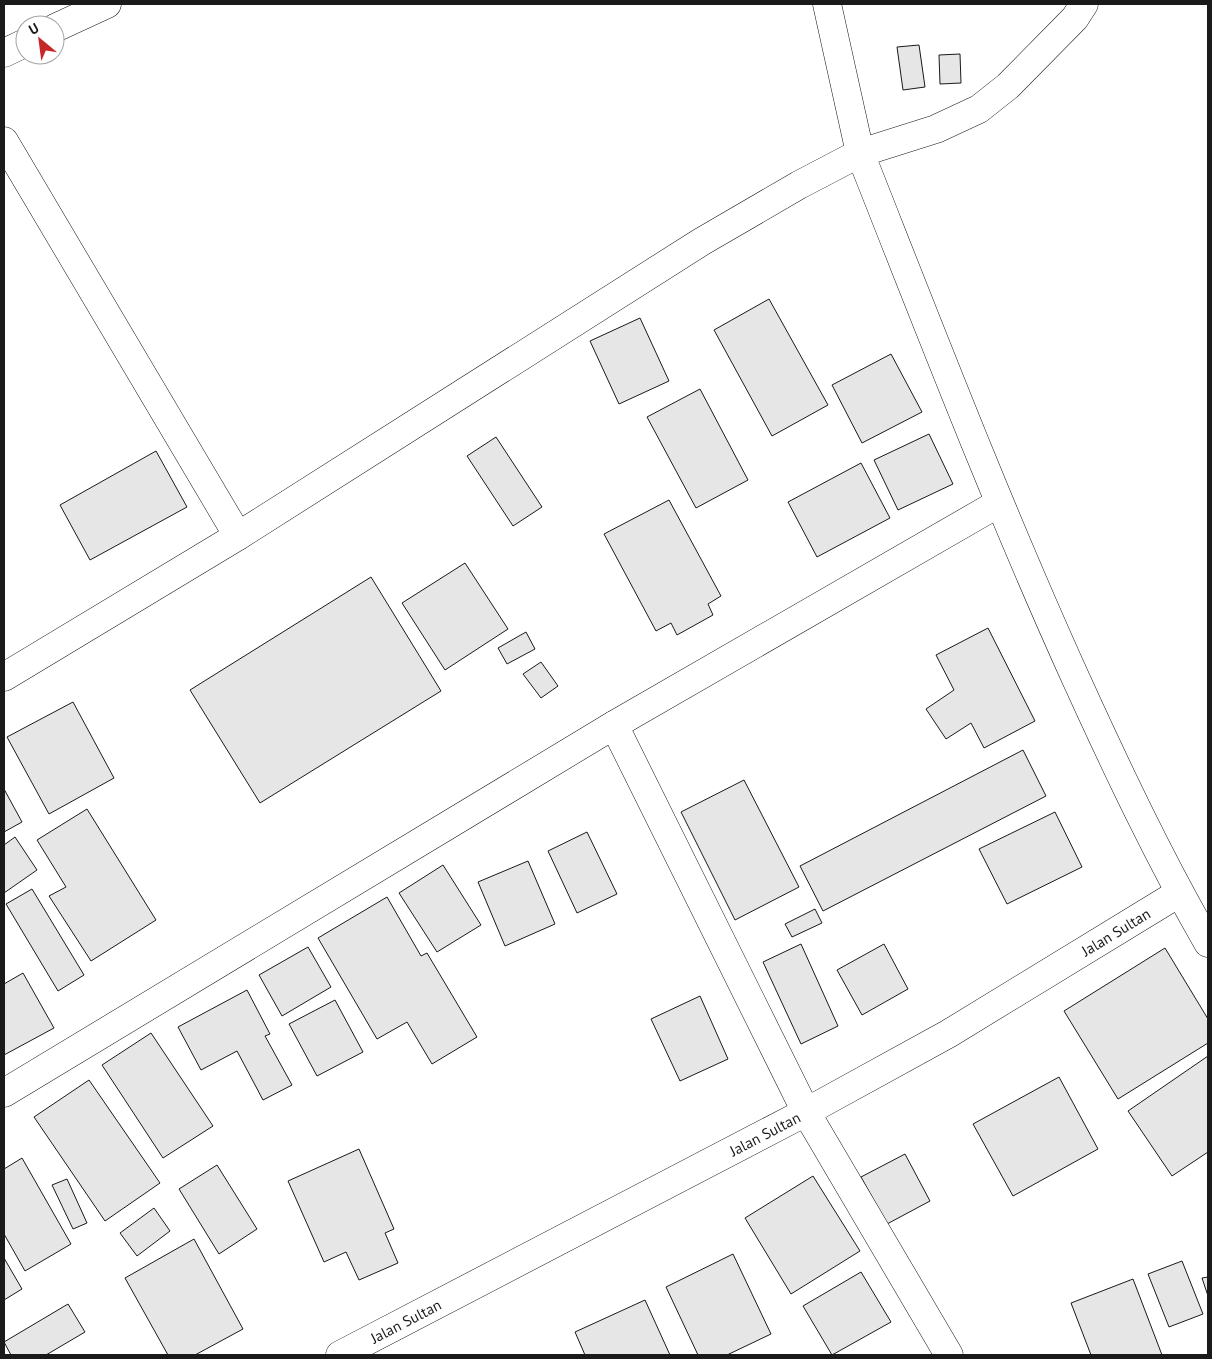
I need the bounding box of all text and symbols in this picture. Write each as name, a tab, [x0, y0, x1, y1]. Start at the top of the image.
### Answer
north arrow	[15, 15, 65, 65]
text: U	[25, 19, 42, 39]
street label: Jalan Sultan	[1077, 903, 1154, 960]
street label: Jalan Sultan	[725, 1107, 803, 1160]
street label: Jalan Sultan	[366, 1295, 444, 1348]

